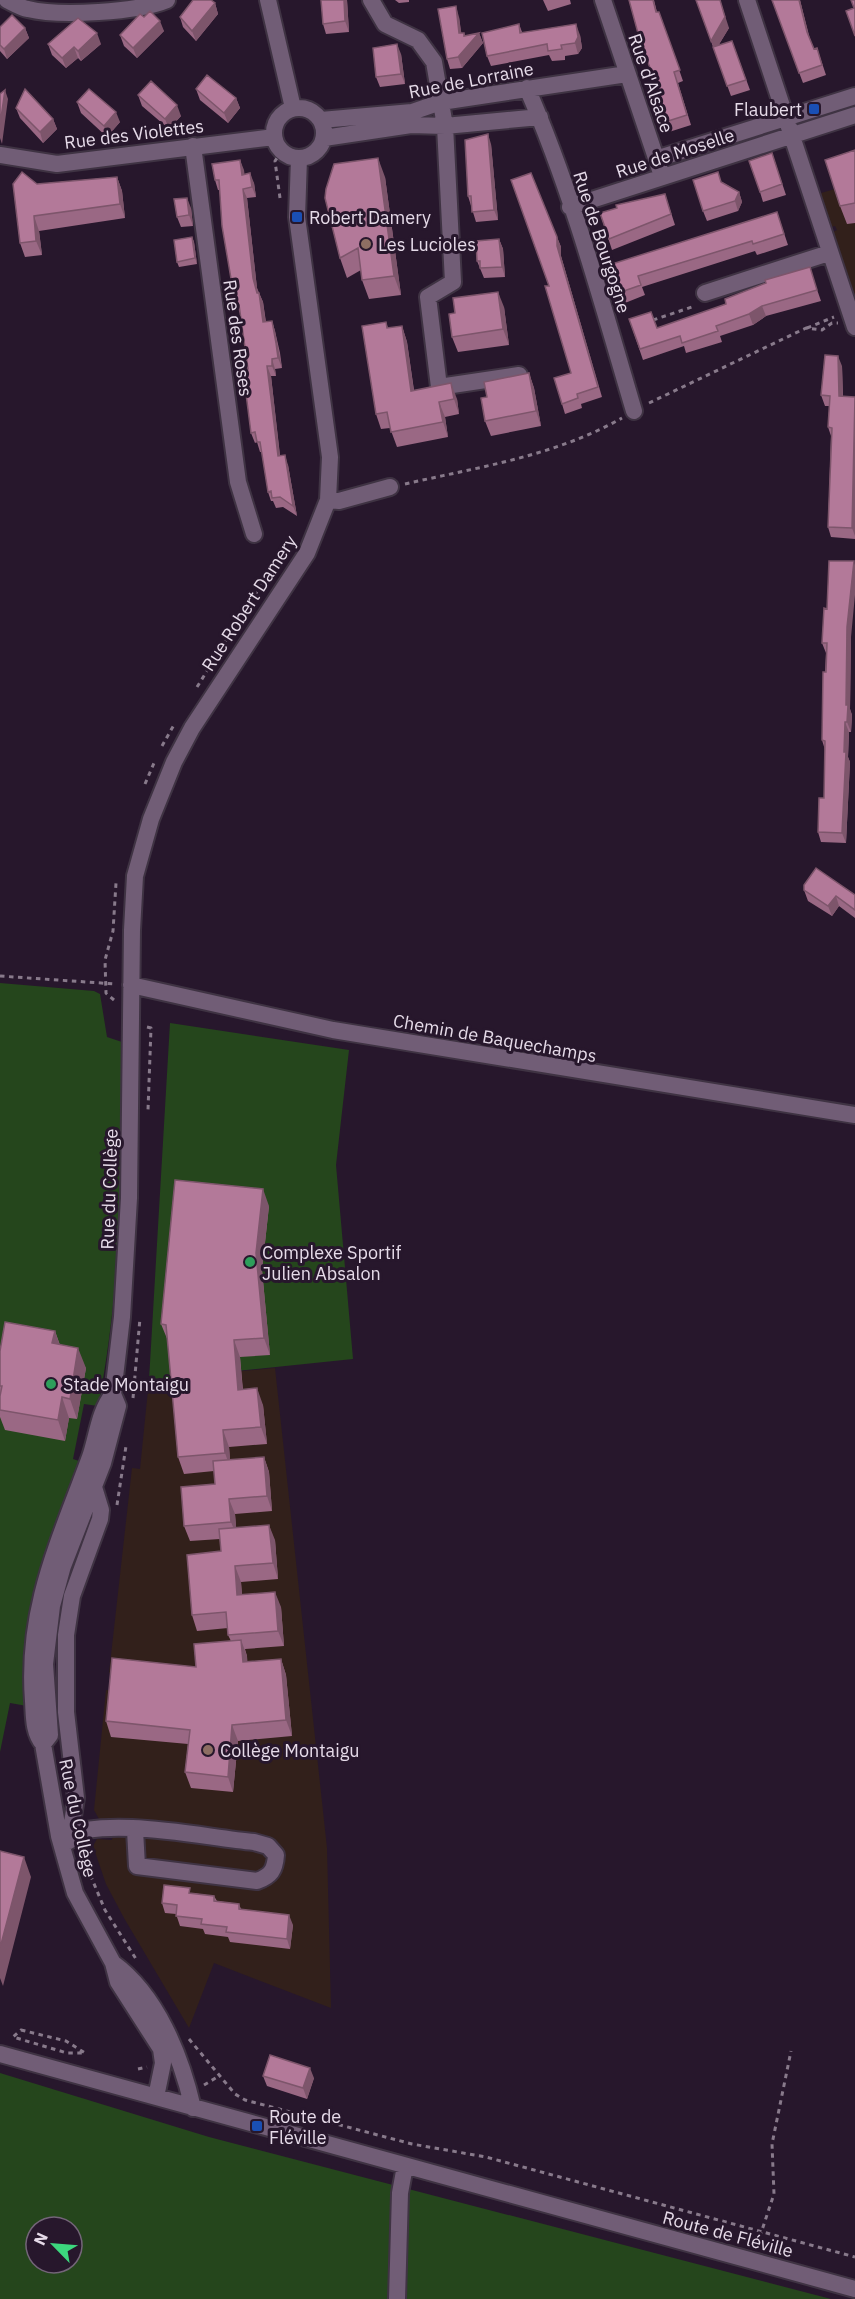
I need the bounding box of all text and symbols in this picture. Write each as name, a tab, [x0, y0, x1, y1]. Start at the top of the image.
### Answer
street label: Rue d'Alsace	[623, 30, 679, 136]
street label: Rue de Lorraine	[407, 57, 535, 103]
place label: Flaubert	[734, 98, 802, 121]
marker: Flaubert	[807, 102, 821, 116]
street label: Rue des Violettes	[63, 114, 205, 154]
street label: Rue de Moselle	[613, 123, 737, 183]
street label: Rue de Bourgogne	[568, 168, 636, 316]
place label: Robert Damery	[309, 206, 431, 229]
marker: Robert Damery	[290, 210, 304, 224]
place label: Les Lucioles	[378, 233, 476, 256]
marker: Les Lucioles	[359, 237, 373, 251]
street label: Rue des Roses	[218, 278, 258, 398]
street label: Rue Robert Damery	[196, 531, 302, 675]
street label: Chemin de Baquechamps	[391, 1009, 599, 1067]
street label: Rue du Collège	[95, 1128, 123, 1250]
place label: Complexe Sportif Julien Absalon	[262, 1241, 401, 1285]
marker: Complexe Sportif Julien Absalon	[243, 1255, 257, 1269]
place label: Stade Montaigu	[63, 1373, 189, 1396]
marker: Stade Montaigu	[44, 1377, 58, 1391]
place label: Collège Montaigu	[220, 1739, 359, 1762]
marker: Collège Montaigu	[201, 1743, 215, 1757]
street label: Rue du Collège	[54, 1756, 102, 1880]
place label: Route de Fléville	[269, 2105, 341, 2149]
marker: Route de Fléville	[250, 2119, 264, 2133]
street label: Route de Fléville	[660, 2206, 796, 2262]
north arrow	[24, 2215, 84, 2275]
text: N	[29, 2229, 52, 2248]

